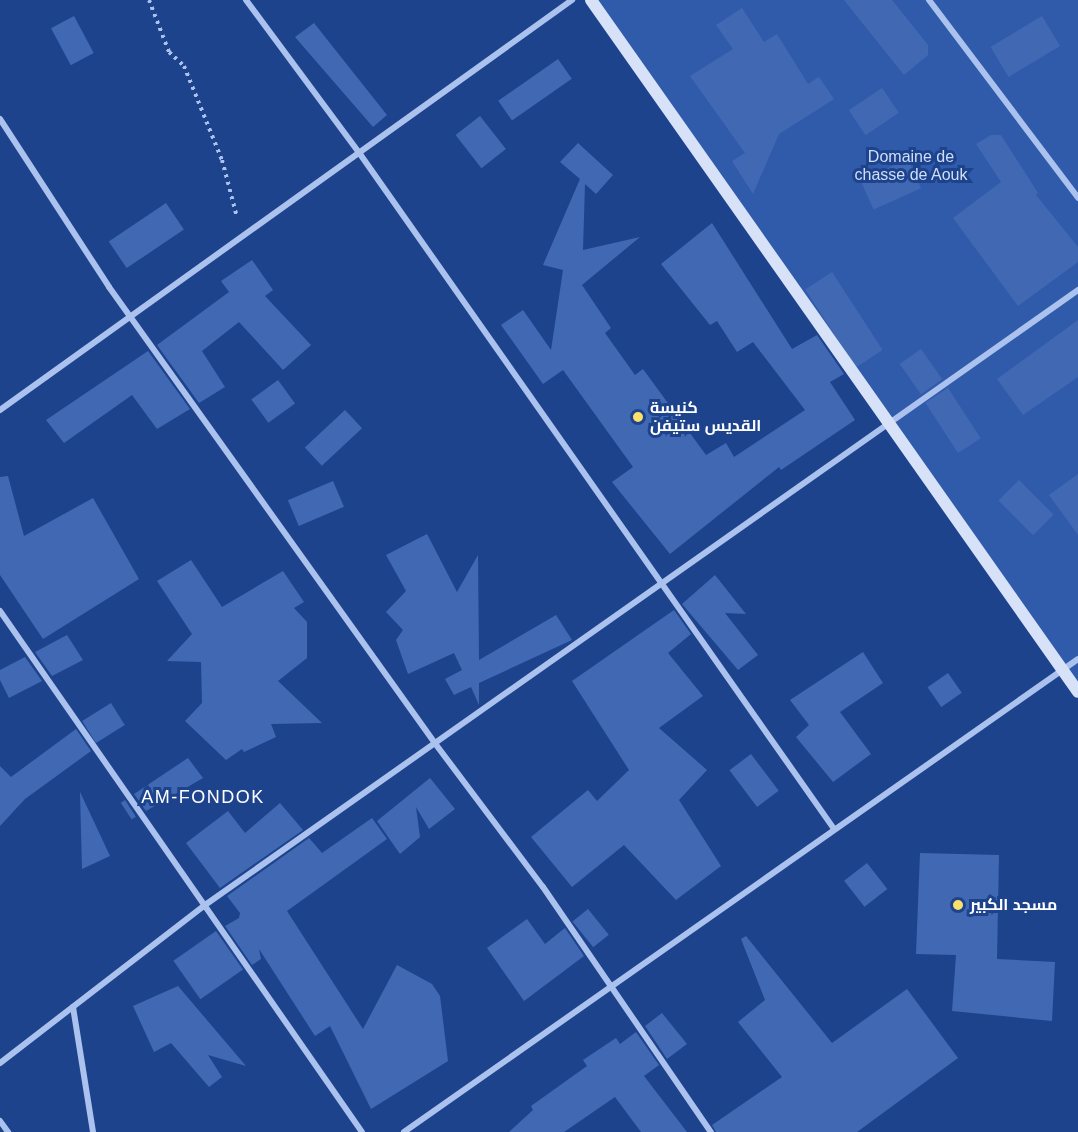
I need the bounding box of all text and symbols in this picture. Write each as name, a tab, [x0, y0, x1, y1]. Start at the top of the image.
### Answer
park label: Domaine de chasse de Aouk	[854, 147, 968, 185]
place label: كنيسة القديس ستيفن	[650, 398, 761, 436]
marker: كنيسة القديس ستيفن	[631, 410, 645, 424]
district label: AM-FONDOK	[141, 786, 265, 808]
place label: مسجد الكبير	[970, 895, 1057, 915]
marker: مسجد الكبير	[951, 898, 965, 912]

